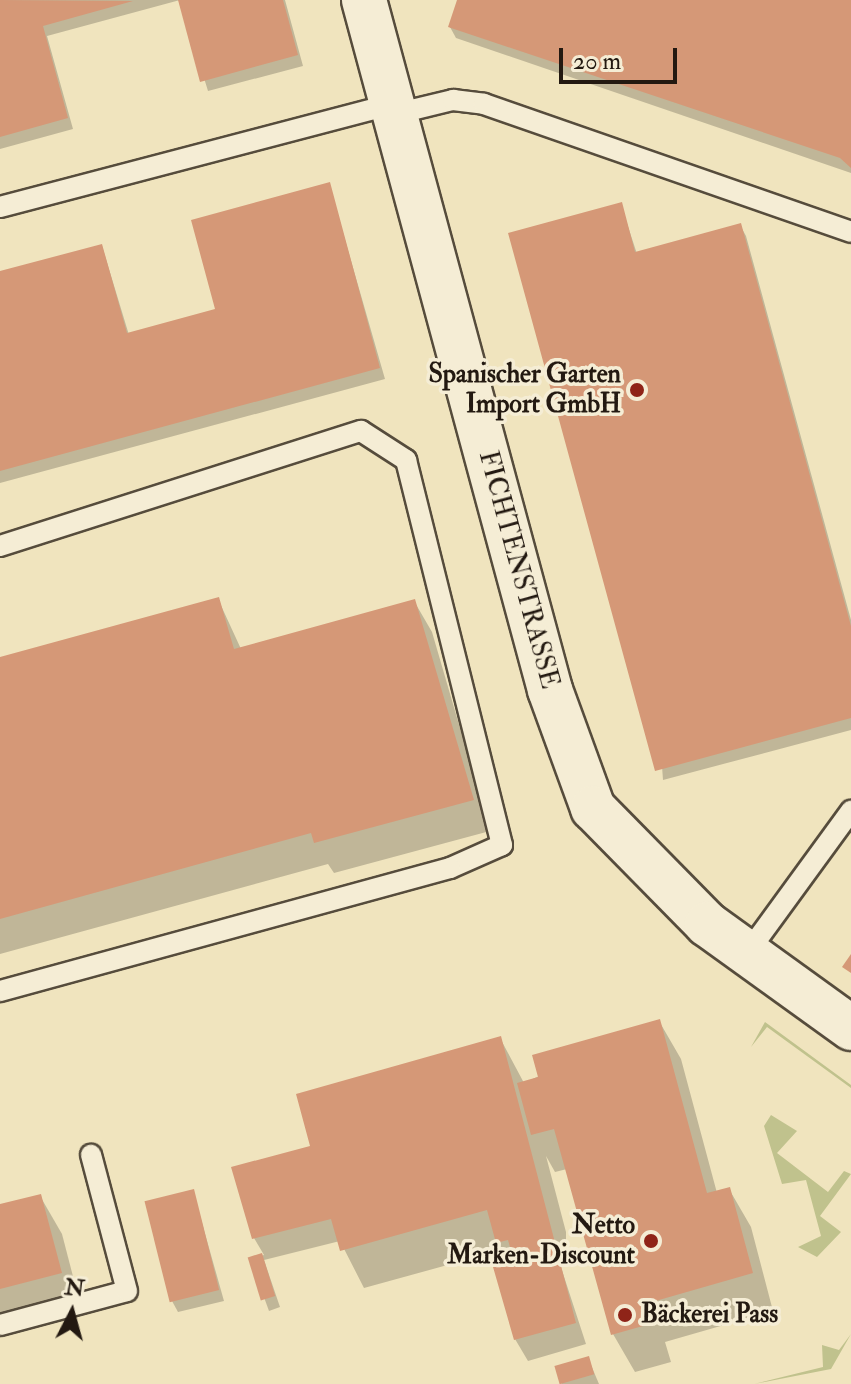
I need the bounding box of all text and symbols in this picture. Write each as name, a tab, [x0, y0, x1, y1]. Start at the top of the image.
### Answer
scale bar	[563, 32, 681, 82]
text: 20 m	[573, 46, 621, 77]
place label: Spanischer Garten Import GmbH	[428, 359, 621, 420]
marker: Spanischer Garten Import GmbH	[628, 381, 646, 399]
street label: FICHTENSTRASSE	[471, 448, 565, 692]
place label: Netto Marken-Discount	[447, 1210, 635, 1272]
marker: Netto Marken-Discount	[642, 1232, 660, 1250]
north arrow	[32, 1272, 112, 1352]
text: N	[63, 1273, 86, 1303]
place label: Bäckerei Pass	[641, 1299, 778, 1331]
marker: Bäckerei Pass	[616, 1306, 634, 1324]

